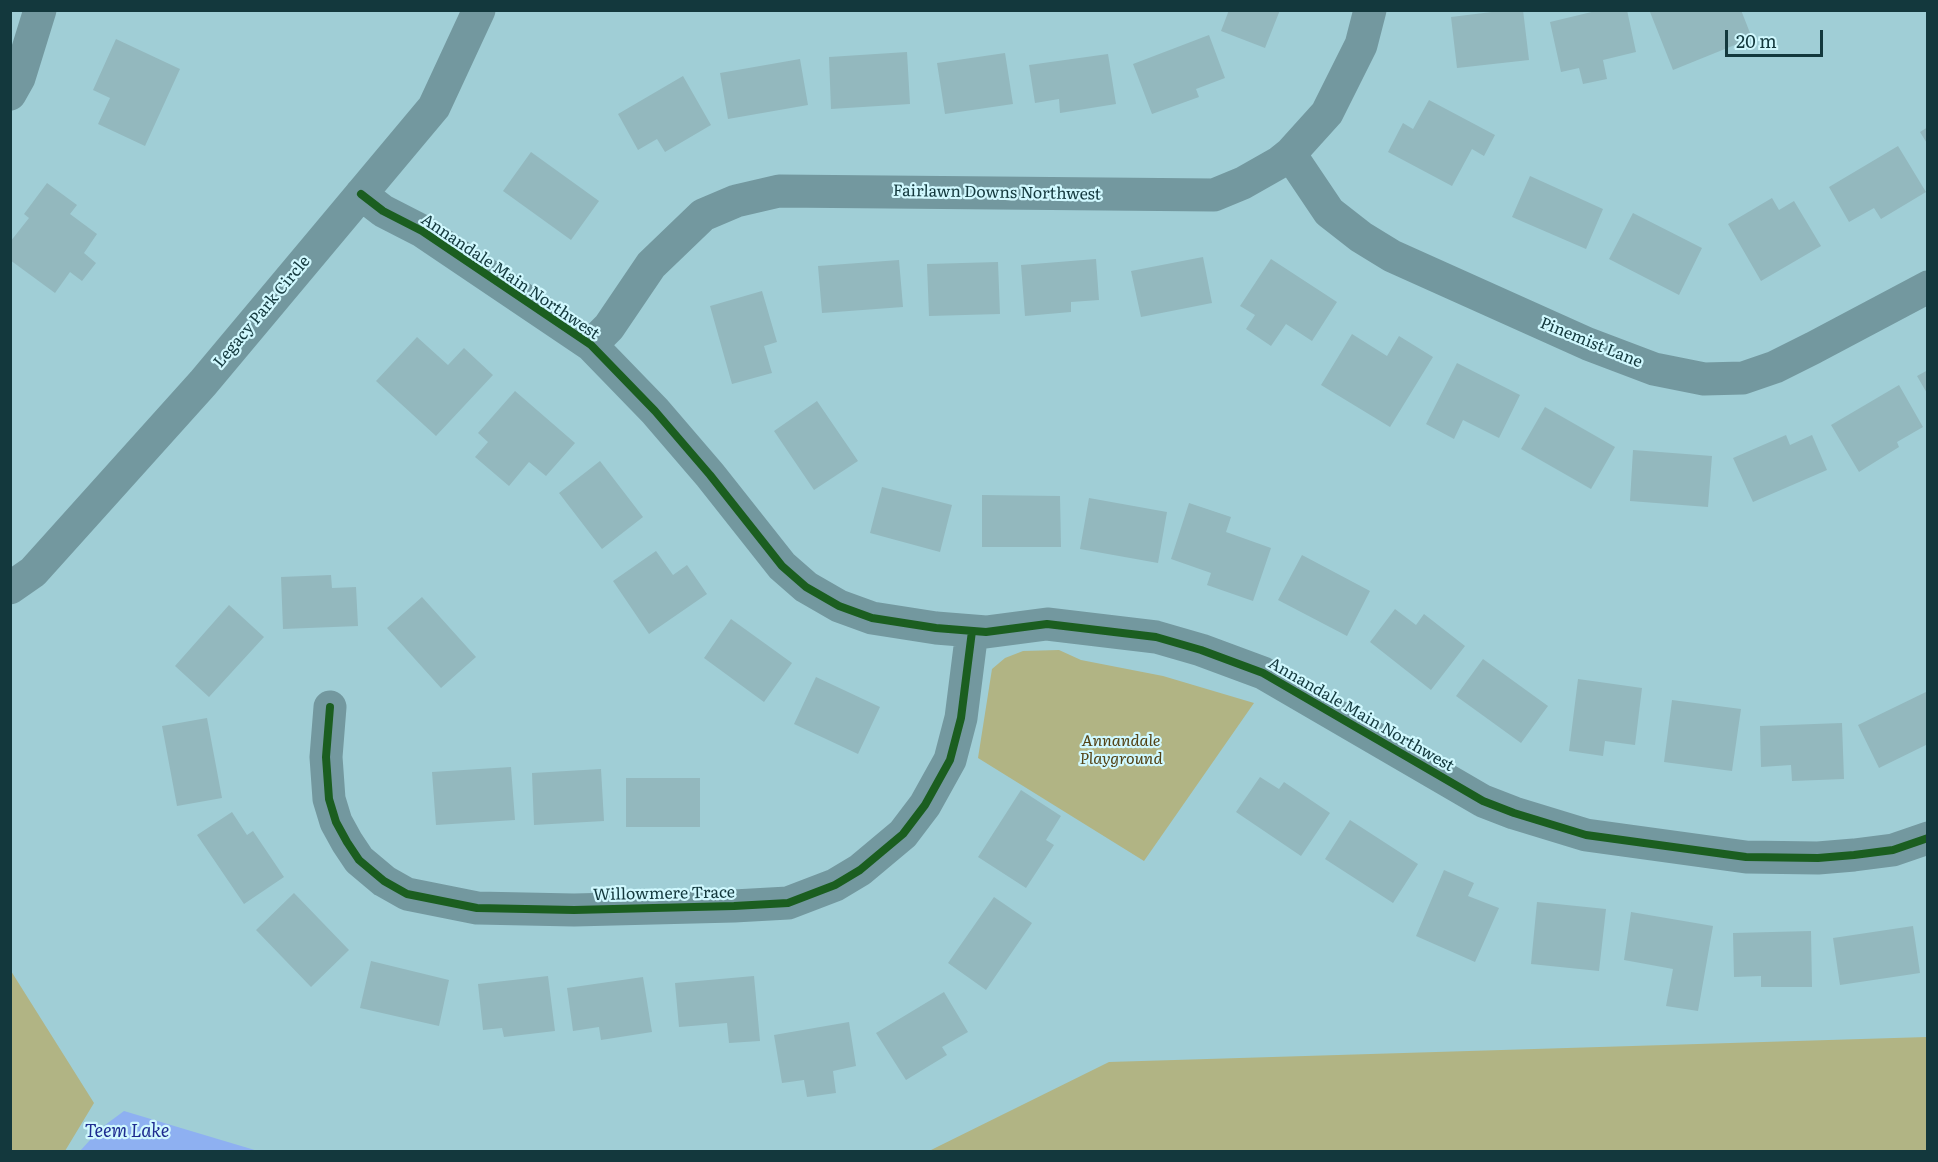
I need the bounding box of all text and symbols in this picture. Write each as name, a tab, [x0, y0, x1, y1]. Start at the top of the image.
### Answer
scale bar	[1728, 18, 1826, 56]
text: 20 m	[1736, 27, 1777, 54]
street label: Fairlawn Downs Northwest	[893, 182, 1101, 204]
street label: Annandale Main Northwest	[417, 210, 603, 344]
street label: Legacy Park Circle	[210, 252, 314, 372]
street label: Pinemist Lane	[1537, 314, 1645, 372]
street label: Annandale Main Northwest	[1265, 654, 1457, 776]
park label: Annandale Playground	[1079, 731, 1163, 769]
street label: Willowmere Trace	[593, 883, 735, 905]
water label: Teem Lake	[85, 1121, 169, 1143]

